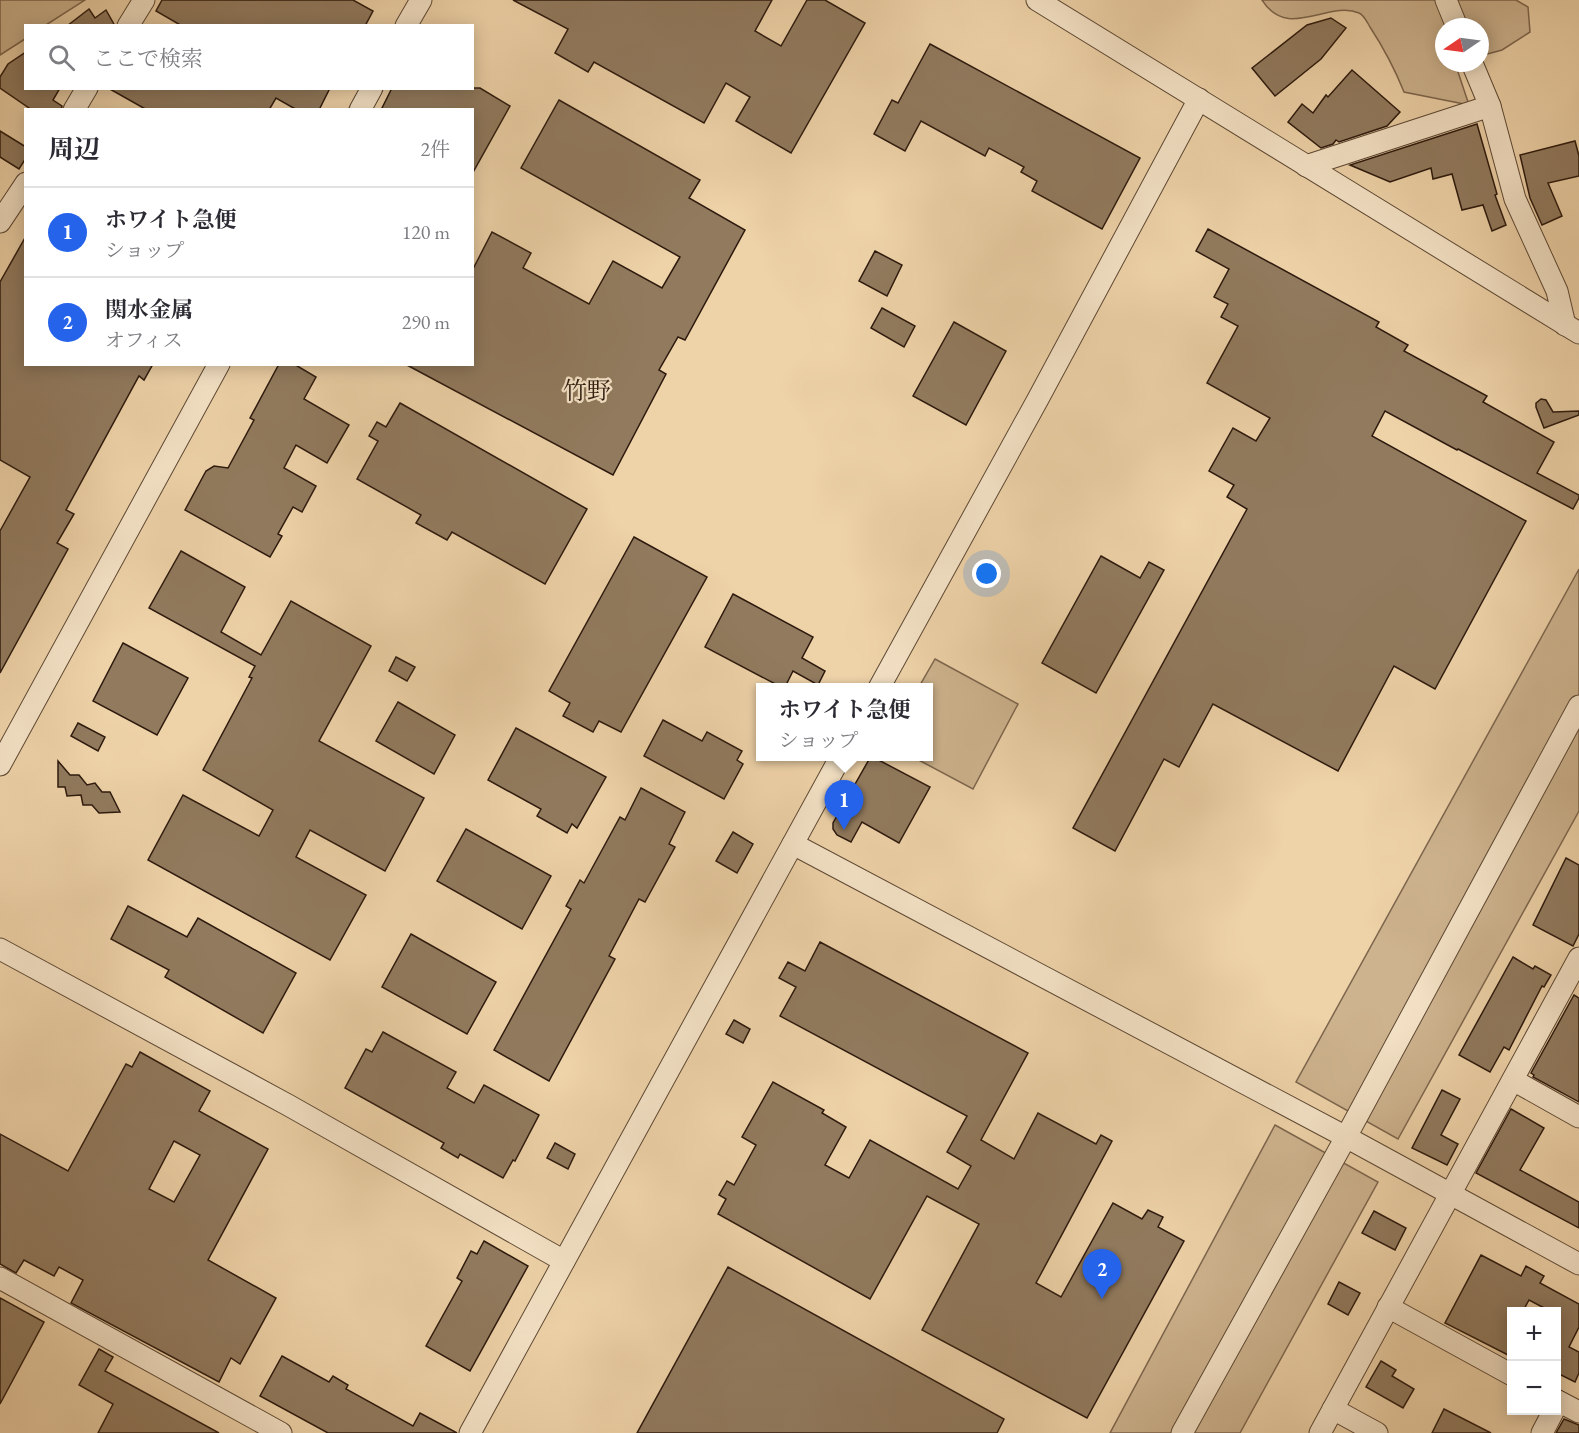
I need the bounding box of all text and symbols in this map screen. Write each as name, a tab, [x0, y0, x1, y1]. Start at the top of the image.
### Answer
north arrow	[1435, 18, 1489, 72]
search box	[24, 24, 474, 90]
icon: search	[45, 41, 78, 74]
text: ここで検索	[93, 44, 203, 73]
text: 周辺	[48, 132, 100, 166]
text: 2件	[420, 136, 450, 162]
text: ホワイト急便	[105, 205, 236, 234]
text: 1	[62, 219, 73, 245]
text: 120 m	[402, 219, 450, 245]
text: ショップ	[105, 237, 185, 263]
text: 関水金属	[105, 295, 193, 324]
text: 2	[62, 309, 73, 335]
text: 290 m	[402, 309, 450, 335]
text: オフィス	[105, 327, 183, 353]
district label: 竹野	[563, 375, 611, 406]
your location	[972, 559, 1001, 588]
popup	[756, 683, 933, 761]
text: ホワイト急便	[779, 695, 910, 724]
text: ショップ	[779, 727, 858, 753]
pin: 1	[824, 780, 864, 830]
pin: 2	[1082, 1250, 1122, 1299]
map controls	[1507, 1307, 1561, 1415]
button: +	[1507, 1307, 1561, 1361]
button: −	[1507, 1361, 1561, 1415]

